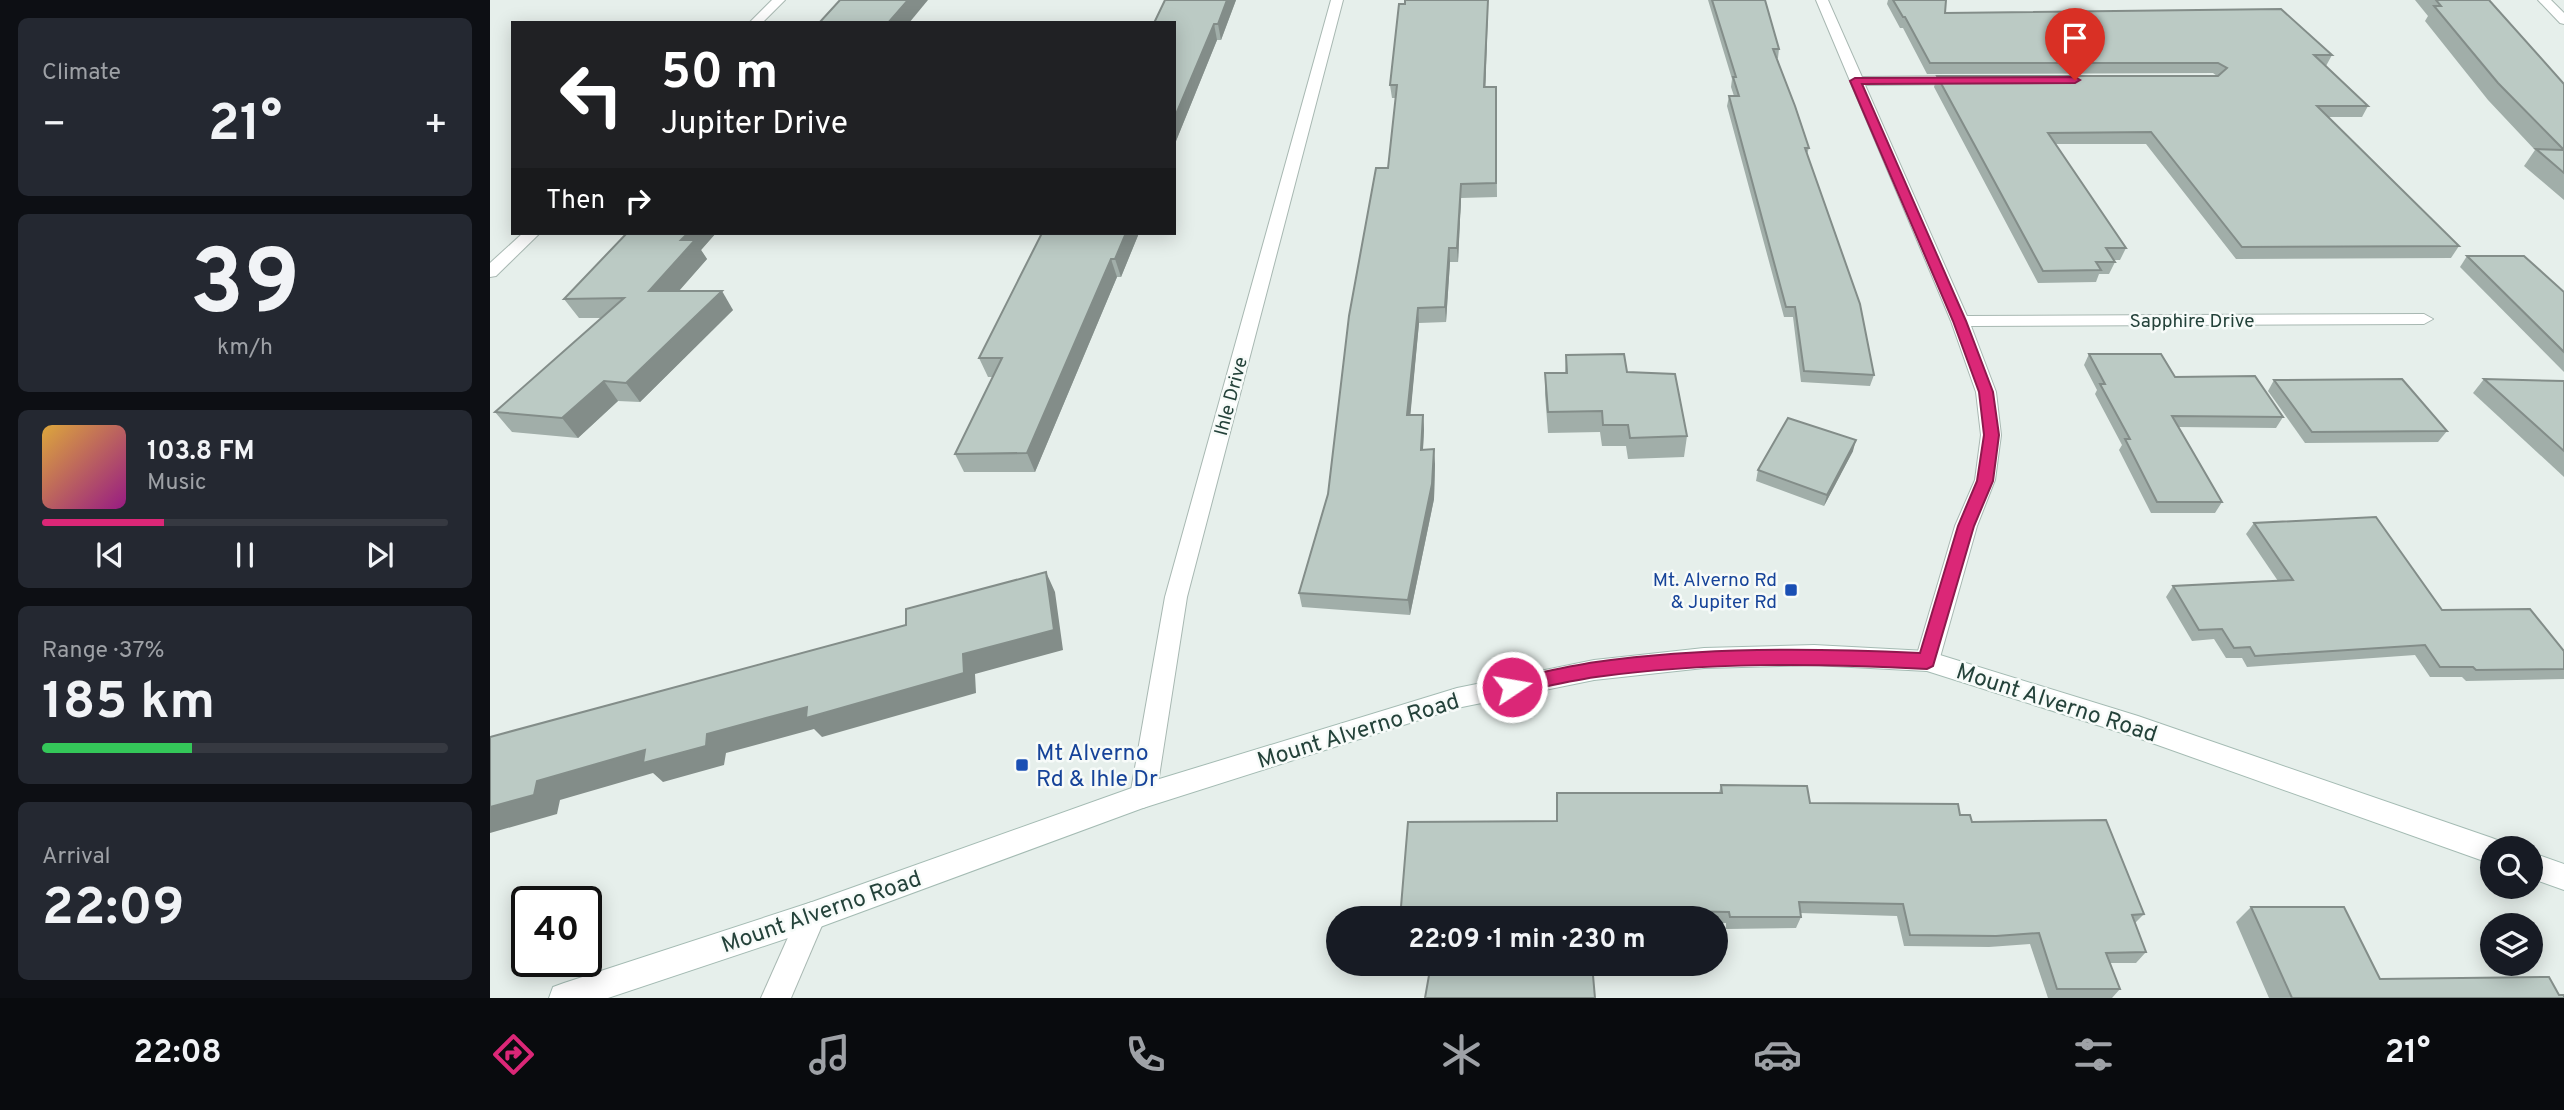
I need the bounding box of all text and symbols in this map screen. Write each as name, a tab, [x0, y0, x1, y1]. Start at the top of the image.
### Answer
pin	[2045, 8, 2105, 80]
icon: arrive	[2056, 19, 2094, 57]
text: 50 m	[661, 44, 778, 106]
icon: left	[546, 49, 637, 140]
text: Climate	[42, 59, 121, 88]
text: 21°	[208, 93, 282, 159]
text: −	[42, 102, 67, 151]
text: +	[423, 102, 448, 151]
text: Jupiter Drive	[661, 105, 848, 145]
icon: right	[619, 182, 657, 220]
text: Then	[546, 185, 605, 218]
text: 39	[190, 231, 300, 346]
street label: Sapphire Drive	[2129, 310, 2255, 334]
text: km/h	[217, 334, 273, 363]
street label: Ihle Drive	[1210, 354, 1254, 439]
text: 103.8 FM	[147, 436, 255, 469]
text: Music	[147, 469, 207, 498]
icon: previous	[91, 536, 129, 574]
icon: pause	[226, 536, 264, 574]
icon: next	[361, 536, 399, 574]
place label: Mt. Alverno Rd & Jupiter Rd	[1653, 569, 1777, 615]
marker: Mt. Alverno Rd & Jupiter Rd	[1783, 582, 1799, 598]
text: Range · 37%	[42, 637, 164, 666]
position arrow	[1475, 650, 1549, 724]
street label: Mount Alverno Road	[1952, 658, 2160, 751]
text: 185 km	[42, 671, 215, 737]
street label: Mount Alverno Road	[1254, 688, 1463, 777]
place label: Mt Alverno Rd & Ihle Dr	[1036, 740, 1158, 795]
marker: Mt Alverno Rd & Ihle Dr	[1014, 757, 1030, 773]
map controls	[2480, 836, 2543, 976]
button: search	[2480, 836, 2543, 899]
text: Arrival	[42, 843, 111, 872]
street label: Mount Alverno Road	[718, 866, 926, 961]
text: 22:09	[42, 877, 184, 943]
speed limit sign: 40	[511, 886, 602, 977]
button: layers	[2480, 913, 2543, 976]
text: 22:09 · 1 min · 230 m	[1408, 924, 1646, 957]
icon: directions	[489, 1030, 538, 1079]
icon: music	[805, 1030, 854, 1079]
icon: phone	[1121, 1030, 1170, 1079]
icon: climate	[1437, 1030, 1486, 1079]
icon: car	[1753, 1030, 1802, 1079]
icon: filters	[2069, 1030, 2118, 1079]
text: 22:08	[134, 1034, 222, 1074]
text: 21°	[2385, 1034, 2430, 1074]

